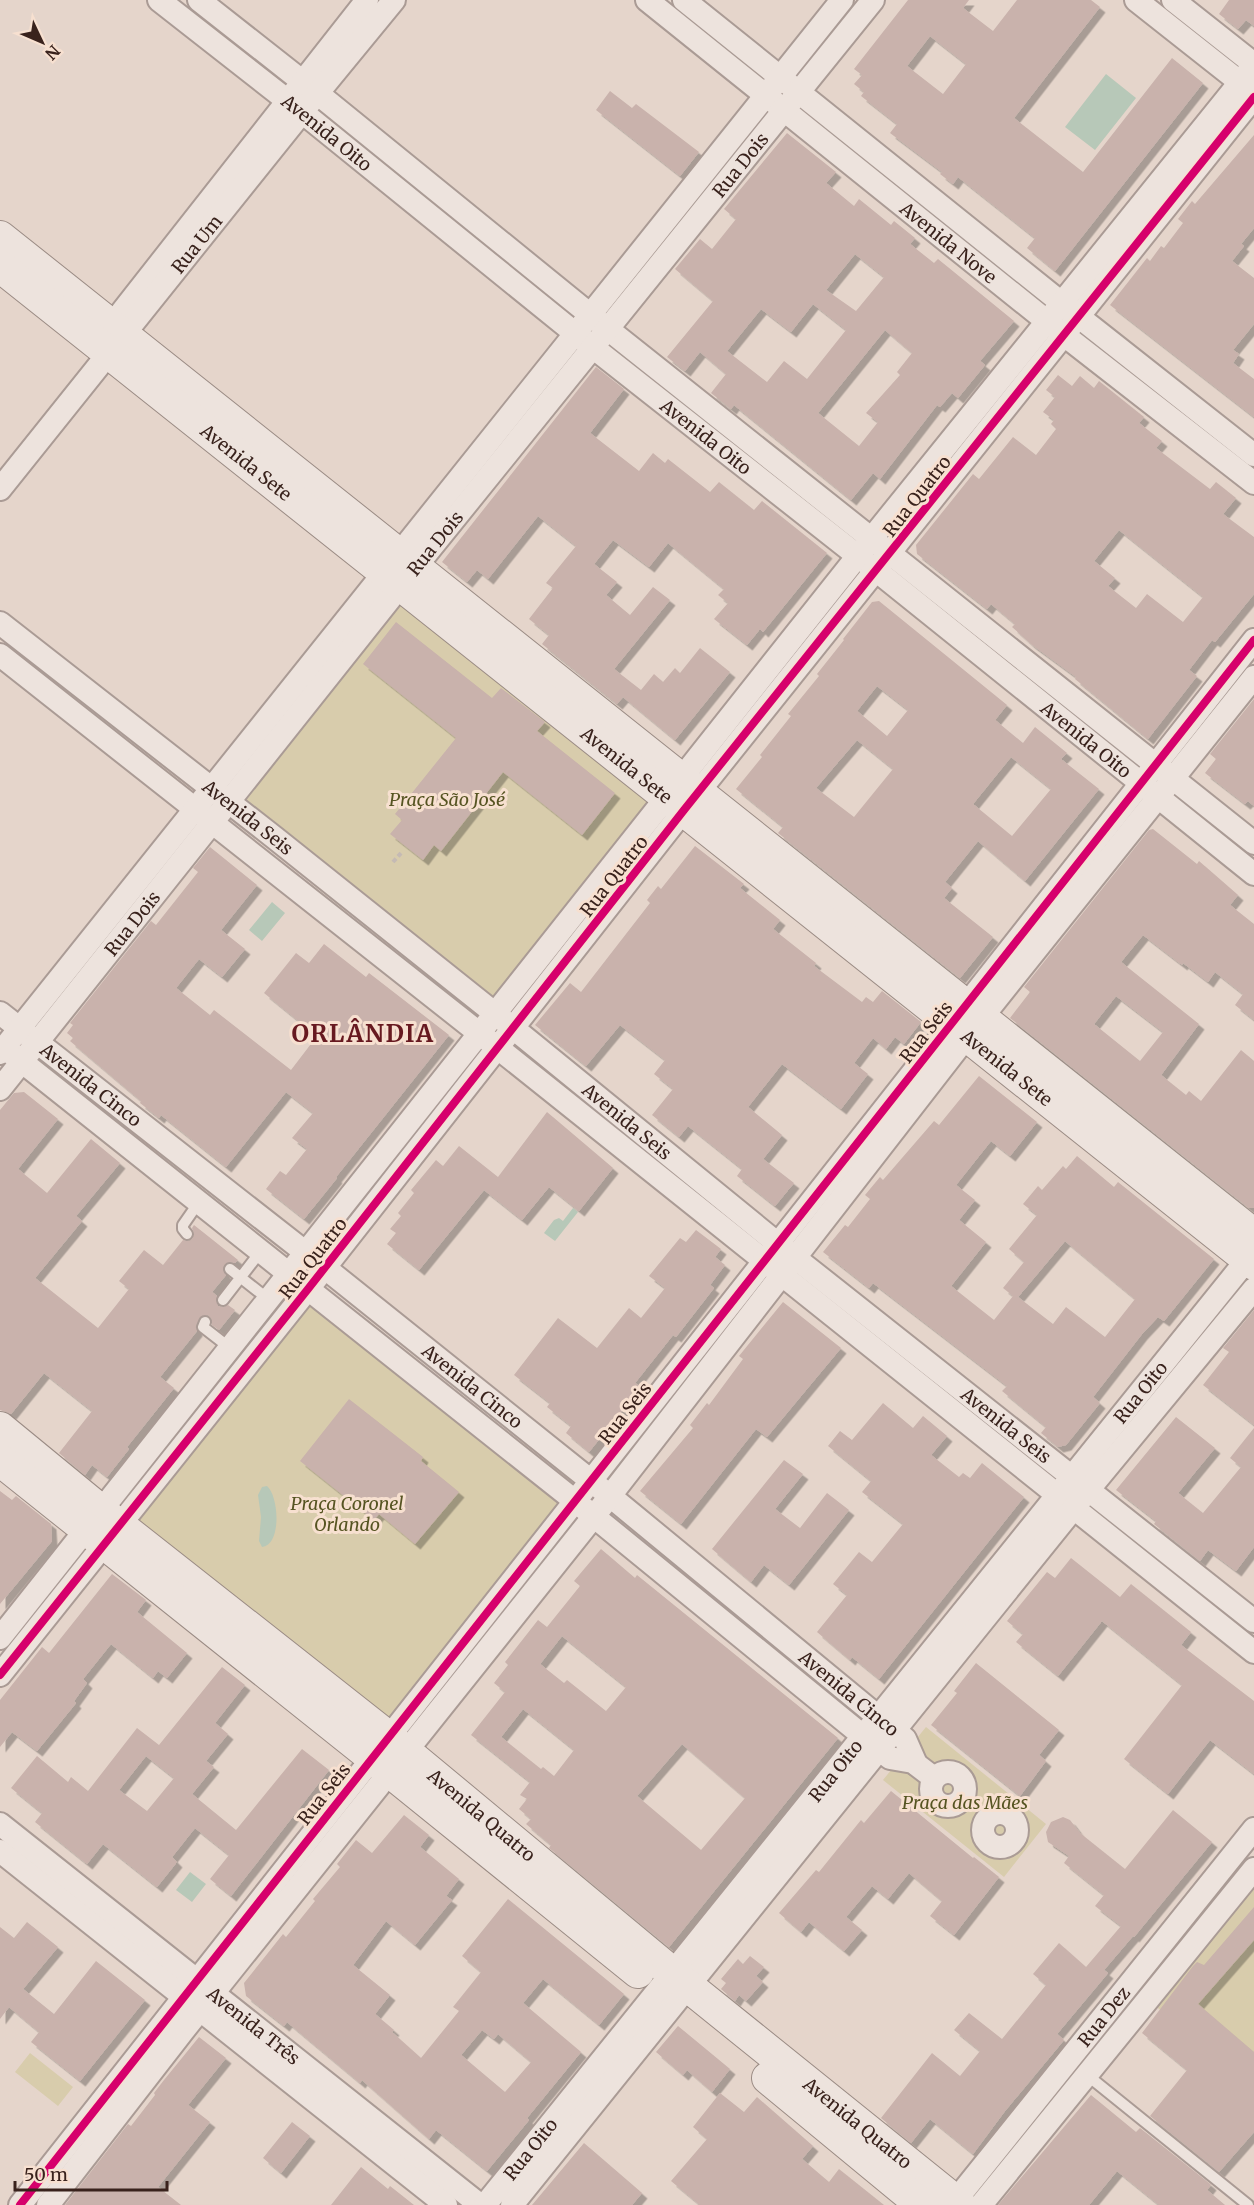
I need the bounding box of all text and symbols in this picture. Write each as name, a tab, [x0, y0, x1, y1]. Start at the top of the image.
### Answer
north arrow	[12, 12, 72, 72]
text: N	[41, 41, 64, 64]
street label: Avenida Oito	[277, 89, 377, 176]
street label: Rua Dois	[707, 128, 773, 202]
street label: Avenida Nove	[895, 196, 1002, 288]
street label: Rua Um	[166, 210, 227, 278]
street label: Avenida Oito	[655, 393, 756, 479]
street label: Avenida Sete	[195, 418, 297, 505]
street label: Rua Quatro	[878, 451, 956, 541]
street label: Rua Dois	[402, 506, 468, 580]
street label: Avenida Oito	[1036, 695, 1136, 783]
street label: Avenida Sete	[576, 721, 677, 808]
street label: Avenida Seis	[197, 774, 298, 860]
park label: Praça São José	[389, 788, 506, 811]
street label: Rua Quatro	[575, 831, 653, 921]
street label: Rua Dois	[99, 886, 165, 960]
street label: Rua Seis	[895, 996, 957, 1068]
district label: ORLÂNDIA	[292, 1018, 435, 1049]
street label: Avenida Sete	[956, 1024, 1057, 1111]
street label: Avenida Cinco	[35, 1037, 147, 1131]
street label: Avenida Seis	[577, 1077, 677, 1164]
street label: Rua Quatro	[274, 1213, 352, 1303]
street label: Avenida Cinco	[417, 1338, 528, 1433]
street label: Rua Oito	[1108, 1356, 1172, 1428]
street label: Rua Seis	[594, 1377, 656, 1449]
street label: Avenida Seis	[956, 1382, 1056, 1468]
park label: Praça Coronel Orlando	[290, 1492, 404, 1536]
street label: Avenida Cinco	[794, 1645, 904, 1741]
street label: Rua Oito	[803, 1735, 867, 1806]
street label: Rua Seis	[293, 1758, 355, 1830]
street label: Avenida Quatro	[423, 1763, 540, 1866]
park label: Praça das Mães	[902, 1791, 1028, 1814]
street label: Avenida Três	[202, 1981, 305, 2069]
street label: Rua Dez	[1072, 1981, 1135, 2051]
street label: Avenida Quatro	[798, 2071, 917, 2173]
street label: Rua Oito	[498, 2113, 562, 2185]
scale bar	[15, 2154, 166, 2192]
text: 50 m	[24, 2163, 68, 2186]

